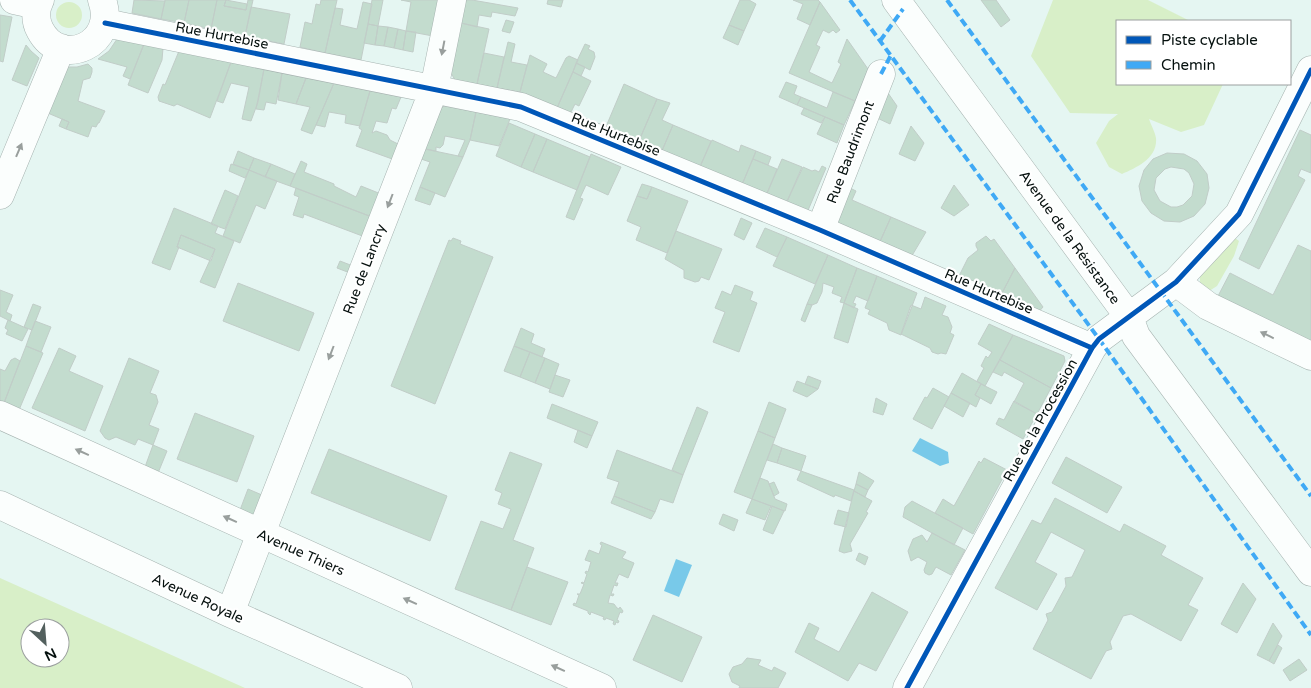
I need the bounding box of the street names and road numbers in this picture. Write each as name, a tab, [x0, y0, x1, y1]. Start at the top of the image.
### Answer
street label: Rue Hurtebise	[174, 18, 270, 53]
street label: Rue Baudrimont	[823, 98, 878, 206]
street label: Rue Hurtebise	[569, 109, 663, 160]
street label: Avenue de la Résistance	[1015, 167, 1124, 307]
street label: Rue de Lancry	[339, 221, 390, 317]
street label: Rue Hurtebise	[942, 265, 1036, 318]
street label: Rue de la Procession	[1000, 356, 1081, 485]
street label: Avenue Thiers	[254, 526, 348, 579]
street label: Avenue Royale	[149, 570, 246, 627]

